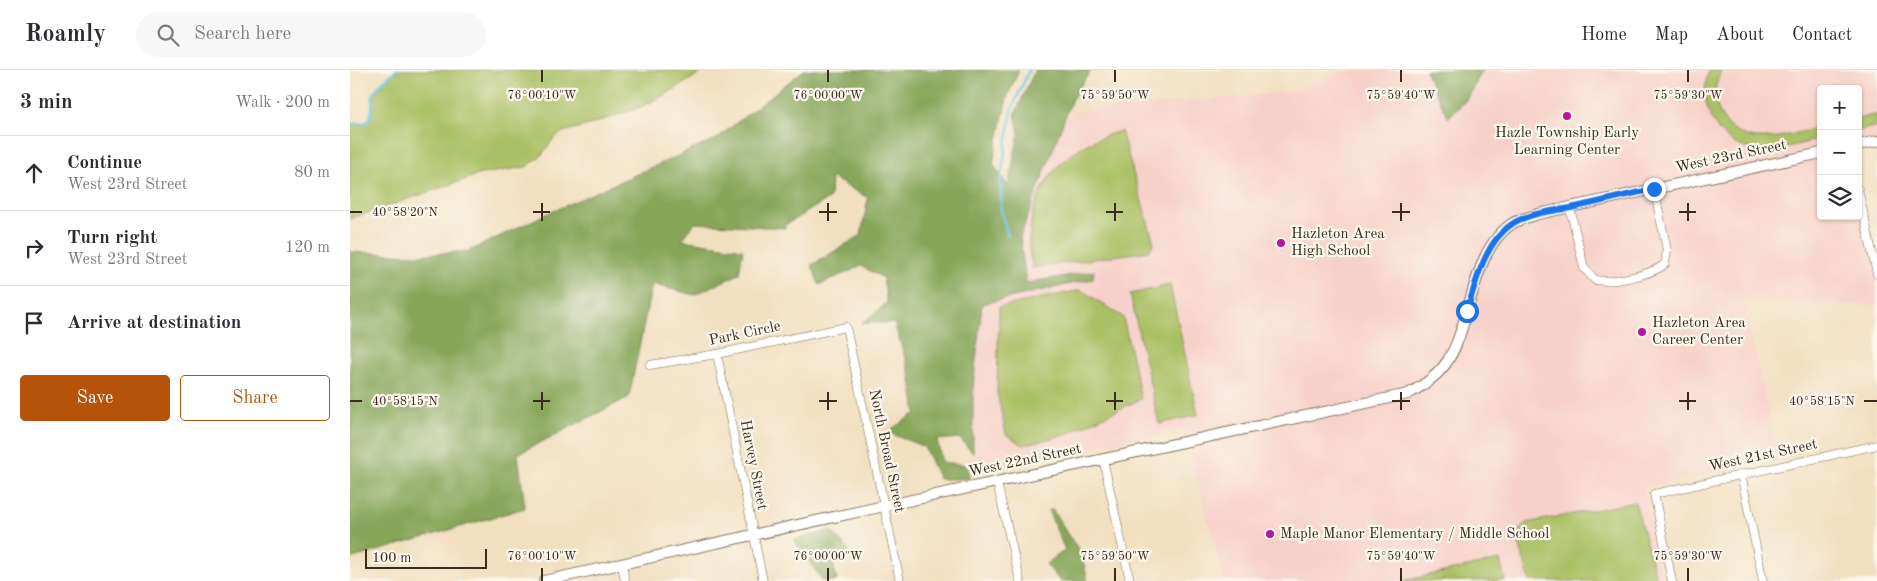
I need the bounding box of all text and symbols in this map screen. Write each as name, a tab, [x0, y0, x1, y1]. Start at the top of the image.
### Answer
search box	[136, 12, 486, 57]
icon: search	[154, 21, 182, 49]
text: Roamly	[25, 23, 106, 47]
text: Search here	[194, 25, 291, 44]
text: Home	[1581, 26, 1627, 44]
text: Map	[1655, 26, 1688, 44]
text: About	[1716, 26, 1764, 44]
text: Contact	[1792, 26, 1852, 44]
map controls	[1817, 85, 1862, 220]
button: +	[1817, 85, 1862, 130]
text: 75°59'50"W	[1080, 89, 1150, 102]
text: 75°59'40"W	[1366, 89, 1436, 102]
text: 75°59'30"W	[1653, 89, 1723, 102]
text: 76°00'10"W	[507, 90, 577, 102]
text: 76°00'00"W	[793, 90, 863, 102]
text: 3 min	[20, 92, 73, 113]
text: Walk · 200 m	[235, 95, 330, 111]
marker: Hazle Township Early Learning Center	[1561, 110, 1573, 122]
place label: Hazle Township Early Learning Center	[1495, 126, 1639, 158]
button: −	[1817, 130, 1862, 175]
street label: West 23rd Street	[1674, 138, 1788, 176]
text: Continue	[67, 154, 142, 173]
icon: ahead	[20, 159, 48, 187]
text: 80 m	[294, 165, 330, 181]
button: layers	[1817, 175, 1862, 220]
text: West 23rd Street	[67, 177, 187, 193]
route end	[1643, 178, 1666, 201]
text: 40°58'20"N	[372, 206, 438, 219]
place label: Hazleton Area High School	[1291, 227, 1385, 259]
text: Turn right	[67, 229, 157, 248]
icon: right	[20, 234, 48, 262]
marker: Hazleton Area High School	[1275, 237, 1287, 249]
text: 120 m	[285, 240, 330, 256]
text: West 23rd Street	[67, 252, 187, 268]
route start	[1456, 300, 1479, 323]
icon: arrive	[20, 309, 48, 337]
text: Arrive at destination	[67, 314, 241, 333]
place label: Hazleton Area Career Center	[1652, 316, 1746, 348]
street label: Park Circle	[708, 319, 782, 349]
marker: Hazleton Area Career Center	[1636, 326, 1648, 338]
button: Save	[20, 375, 170, 421]
button: Share	[180, 375, 330, 421]
street label: North Broad Street	[866, 388, 906, 514]
text: 40°58'15"N	[372, 395, 438, 408]
text: 40°58'15"N	[1789, 395, 1855, 408]
street label: Harvey Street	[737, 419, 769, 511]
street label: West 21st Street	[1707, 437, 1819, 475]
street label: West 22nd Street	[967, 442, 1083, 480]
place label: Maple Manor Elementary / Middle School	[1280, 527, 1549, 542]
marker: Maple Manor Elementary / Middle School	[1264, 528, 1276, 540]
scale bar	[365, 546, 488, 569]
text: 75°59'50"W	[1080, 550, 1150, 563]
text: 75°59'40"W	[1366, 550, 1436, 563]
text: 75°59'30"W	[1653, 550, 1723, 563]
text: 100 m	[372, 551, 411, 565]
text: 76°00'10"W	[507, 551, 577, 563]
text: 76°00'00"W	[793, 551, 863, 563]

